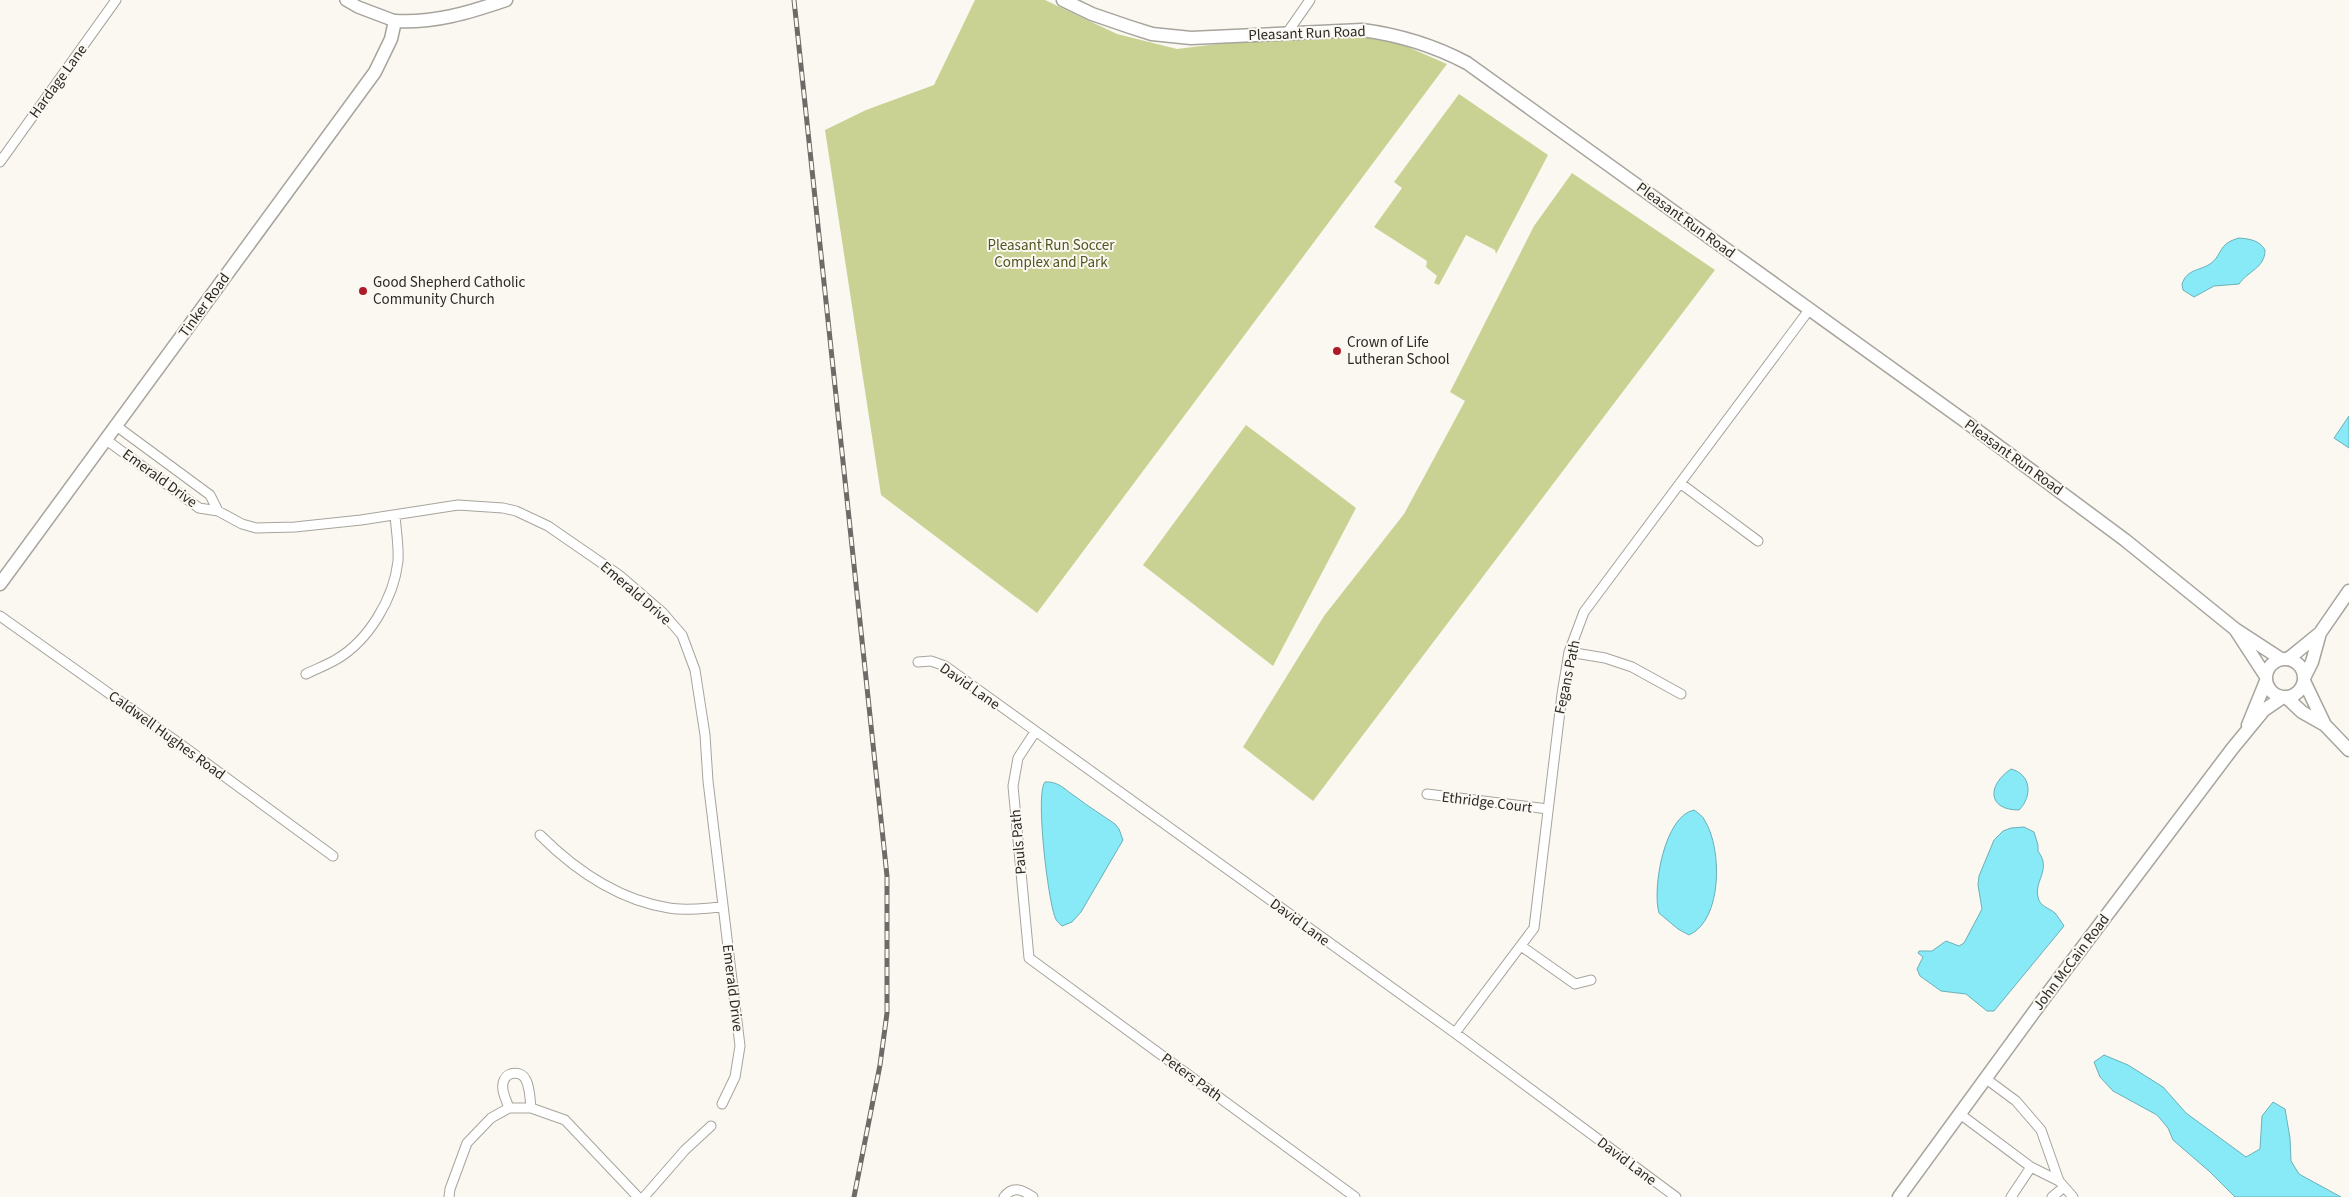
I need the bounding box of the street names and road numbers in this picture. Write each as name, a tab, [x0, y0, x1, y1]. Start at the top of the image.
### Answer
street label: Pleasant Run Road	[1248, 21, 1366, 46]
street label: Hardage Lane	[24, 40, 92, 122]
street label: Pleasant Run Road	[1632, 177, 1739, 263]
street label: Tinker Road	[174, 269, 235, 342]
street label: Pleasant Run Road	[1960, 414, 2067, 500]
street label: Emerald Drive	[118, 444, 201, 513]
street label: Emerald Drive	[596, 557, 676, 630]
street label: Fegans Path	[1549, 638, 1586, 716]
street label: David Lane	[935, 658, 1004, 715]
street label: Caldwell Hughes Road	[104, 686, 229, 785]
street label: Ethridge Court	[1441, 787, 1533, 818]
street label: Pauls Path	[1005, 809, 1032, 875]
street label: David Lane	[1265, 894, 1334, 951]
street label: John McCain Road	[2028, 910, 2115, 1015]
street label: Emerald Drive	[717, 943, 748, 1033]
street label: Peters Path	[1157, 1048, 1226, 1107]
street label: David Lane	[1593, 1132, 1661, 1191]

